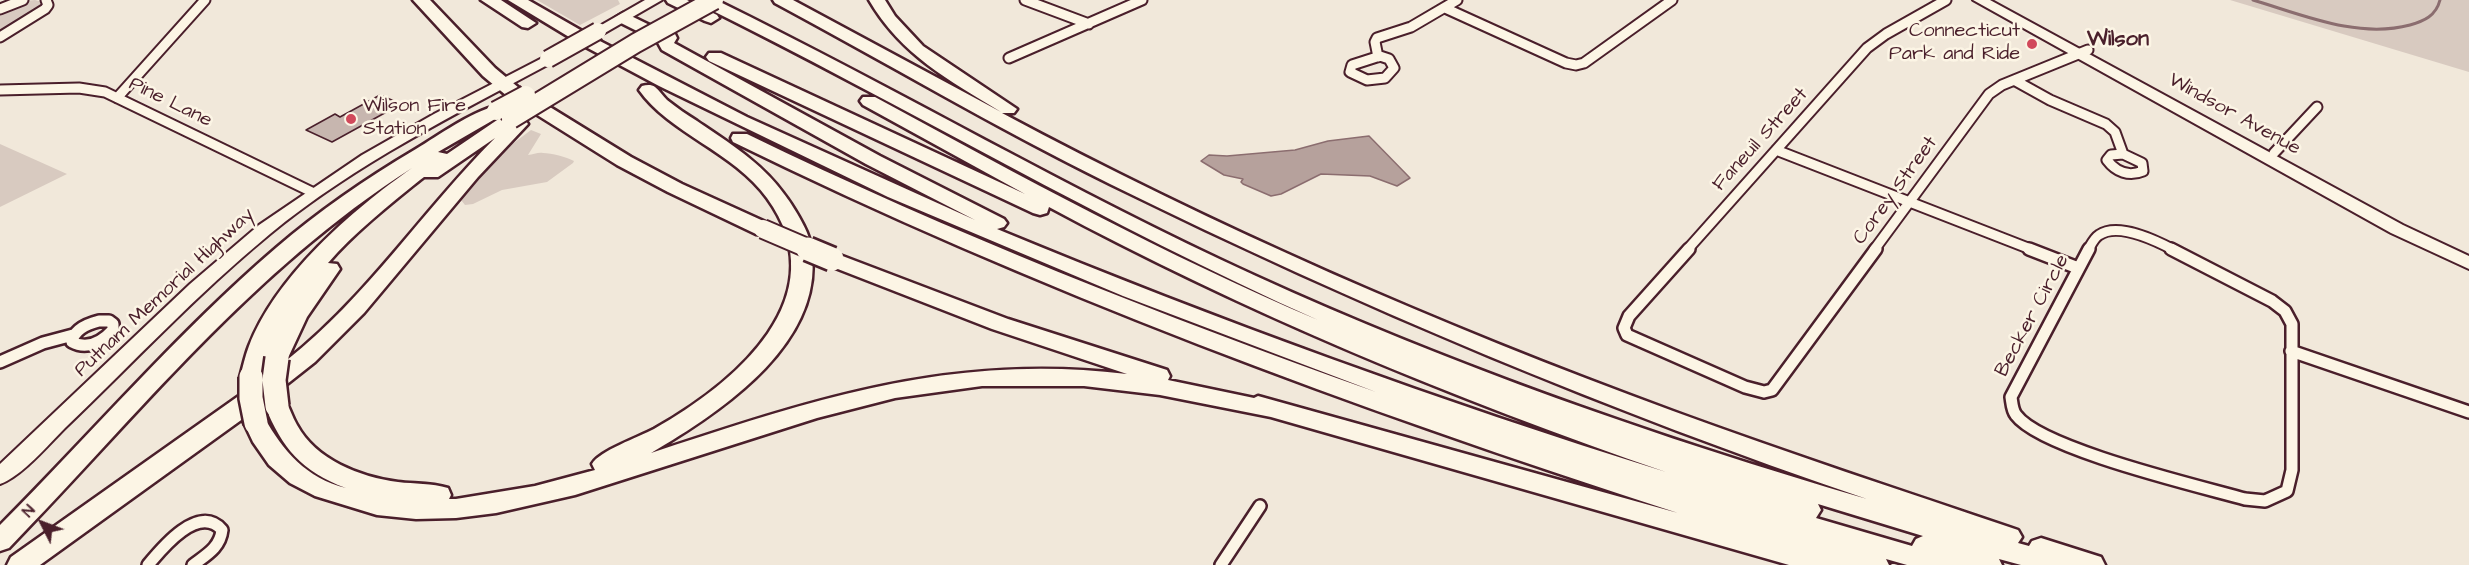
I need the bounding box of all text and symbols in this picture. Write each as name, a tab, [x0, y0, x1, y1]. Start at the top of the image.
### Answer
place label: Connecticut Park and Ride	[1889, 20, 2020, 67]
district label: Wilson	[2087, 27, 2149, 53]
marker: Connecticut Park and Ride	[2025, 37, 2039, 51]
street label: Windsor Avenue	[2164, 69, 2304, 161]
street label: Pine Lane	[125, 73, 215, 133]
street label: Faneuil Street	[1708, 83, 1814, 197]
place label: Wilson Fire Station	[363, 95, 466, 142]
marker: Wilson Fire Station	[344, 112, 358, 126]
street label: Corey Street	[1849, 132, 1943, 250]
street label: Putnam Memorial Highway	[70, 203, 260, 383]
street label: Becker Circle	[1991, 251, 2075, 381]
north arrow	[12, 493, 72, 553]
text: N	[17, 500, 40, 522]

